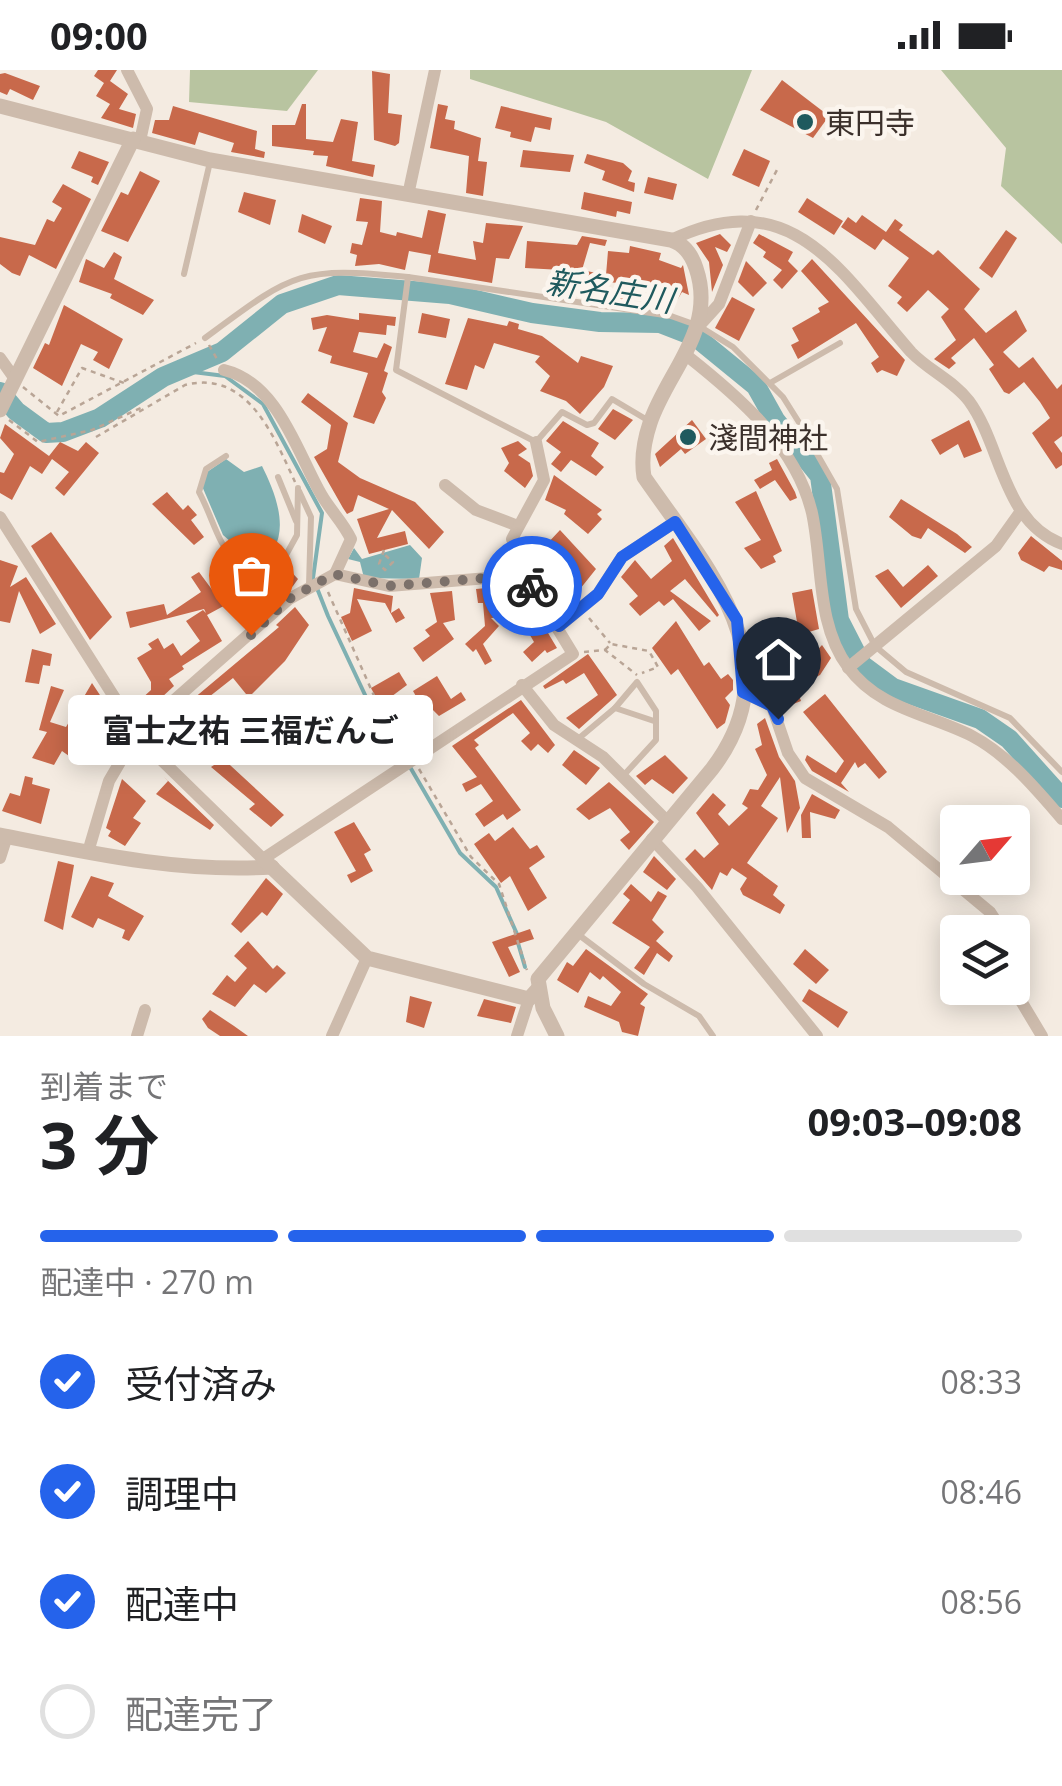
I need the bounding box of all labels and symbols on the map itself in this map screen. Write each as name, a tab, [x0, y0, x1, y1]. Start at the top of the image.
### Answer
place label: 東円寺	[825, 102, 915, 143]
marker: 東円寺	[794, 111, 816, 133]
water label: 新名庄川	[543, 259, 680, 322]
place label: 淺間神社	[708, 417, 828, 458]
marker: 淺間神社	[677, 426, 699, 448]
pin	[209, 533, 294, 636]
courier	[482, 536, 582, 636]
pin	[736, 617, 821, 720]
callout: 富士之祐 三福だんご	[69, 695, 434, 765]
north arrow	[940, 805, 1030, 895]

